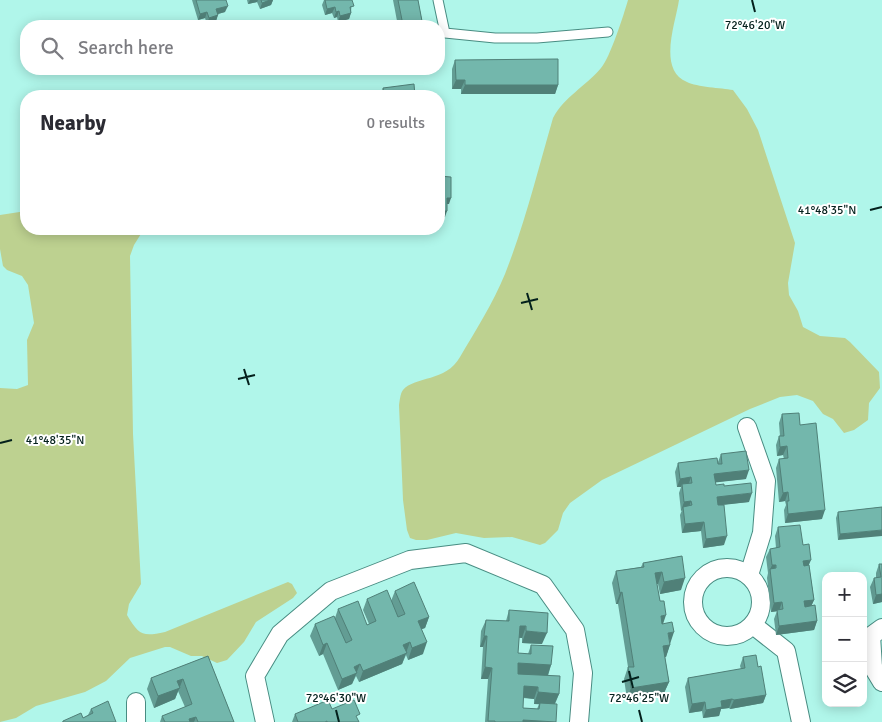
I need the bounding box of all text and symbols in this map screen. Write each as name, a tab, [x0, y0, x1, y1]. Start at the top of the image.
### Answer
text: 72°46'20"W	[725, 18, 785, 33]
search box	[20, 20, 445, 75]
icon: search	[38, 34, 66, 62]
text: Search here	[78, 36, 174, 60]
text: Nearby	[40, 110, 106, 136]
text: 0 results	[366, 113, 425, 133]
text: 41°48'35"N	[798, 203, 856, 218]
text: 41°48'35"N	[26, 433, 84, 448]
map controls	[822, 572, 867, 707]
button: +	[822, 572, 867, 617]
button: −	[822, 617, 867, 662]
button: layers	[822, 662, 867, 707]
text: 72°46'30"W	[306, 691, 366, 706]
text: 72°46'25"W	[609, 691, 669, 706]

